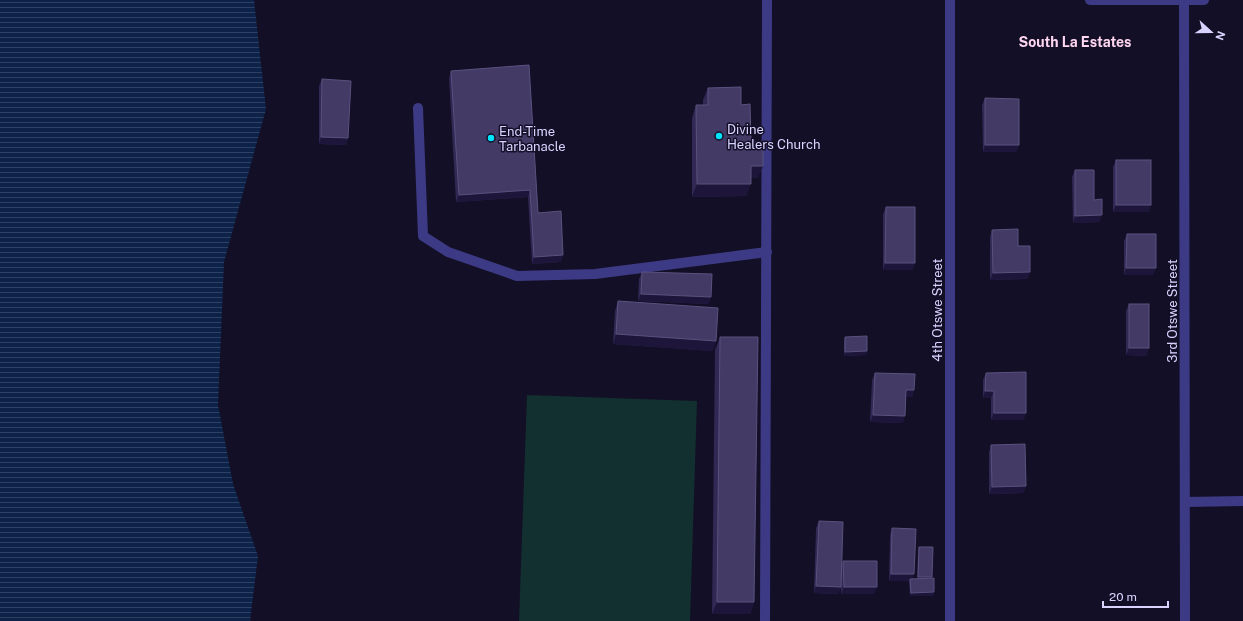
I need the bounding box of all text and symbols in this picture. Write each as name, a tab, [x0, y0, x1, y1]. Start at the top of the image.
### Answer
north arrow	[1191, 12, 1231, 52]
text: N	[1213, 29, 1227, 42]
district label: South La Estates	[1019, 34, 1131, 50]
place label: Divine Healers Church	[727, 122, 821, 152]
place label: End-Time Tarbanacle	[499, 124, 566, 154]
marker: Divine Healers Church	[714, 131, 724, 141]
marker: End-Time Tarbanacle	[486, 133, 496, 143]
street label: 4th Otswe Street	[930, 258, 945, 362]
street label: 3rd Otswe Street	[1165, 259, 1180, 363]
scale bar	[1103, 583, 1168, 609]
text: 20 m	[1109, 590, 1137, 604]

